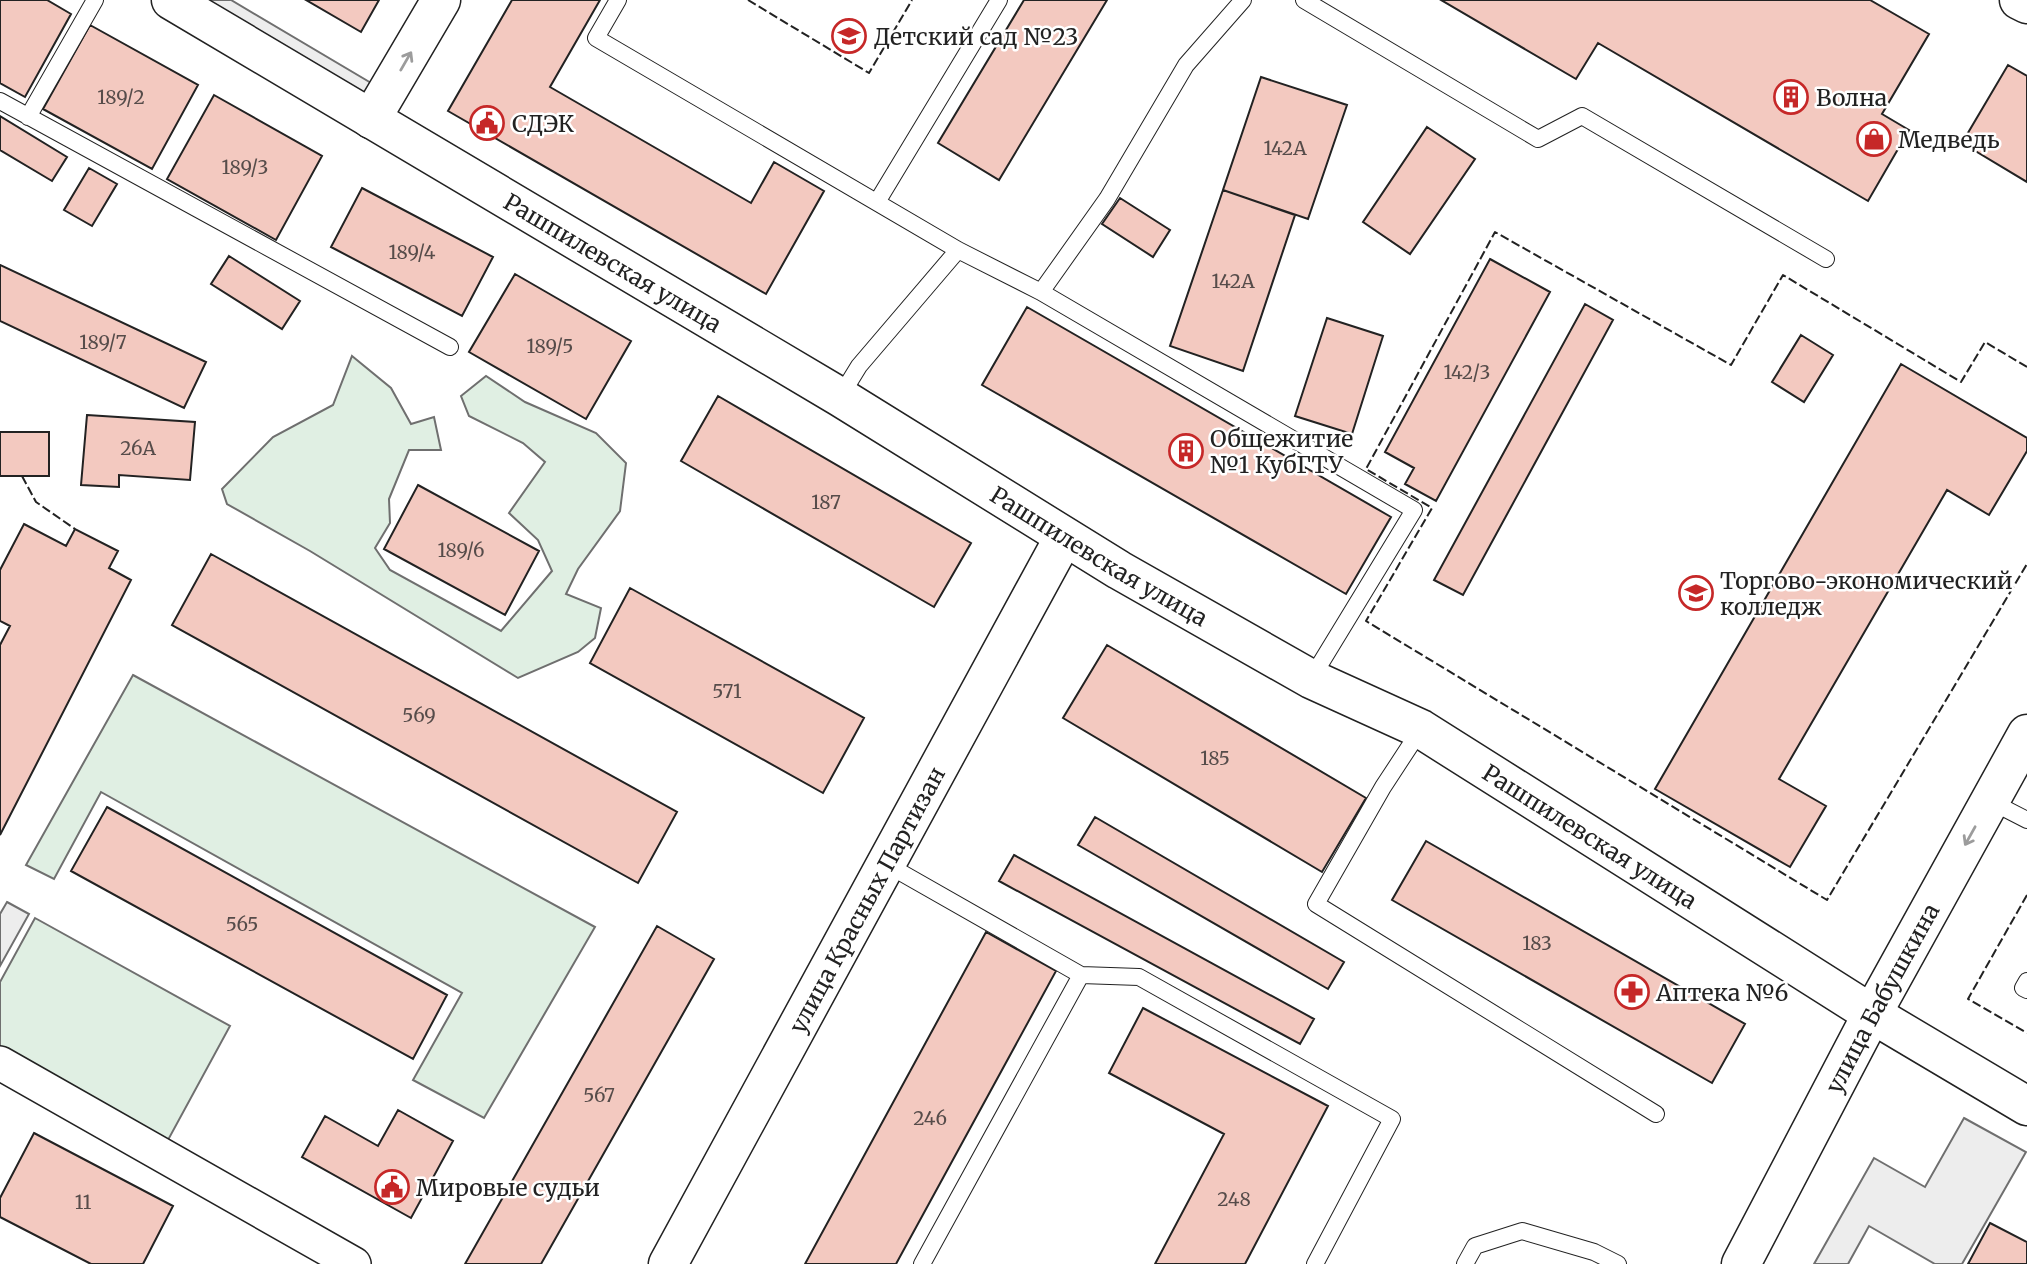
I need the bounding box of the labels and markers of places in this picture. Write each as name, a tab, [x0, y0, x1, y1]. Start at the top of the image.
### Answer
school or university icon: Детский сад №23	[830, 17, 868, 55]
place label: Детский сад №23	[874, 22, 1079, 51]
building icon: Волна	[1772, 78, 1810, 116]
place label: Волна	[1816, 83, 1887, 112]
public building icon: СДЭК	[468, 104, 506, 142]
place label: СДЭК	[512, 109, 575, 138]
shop icon: Медведь	[1855, 120, 1893, 158]
place label: Медведь	[1898, 125, 2000, 154]
place label: Общежитие №1 КубГТУ	[1210, 424, 1353, 479]
building icon: Общежитие №1 КубГТУ	[1167, 432, 1205, 470]
place label: Торгово-экономический колледж	[1720, 566, 2013, 621]
school or university icon: Торгово-экономический колледж	[1677, 574, 1715, 612]
pharmacy icon: Аптека №6	[1613, 973, 1651, 1011]
place label: Аптека №6	[1655, 978, 1789, 1007]
public building icon: Мировые судьи	[373, 1168, 411, 1206]
place label: Мировые судьи	[416, 1173, 600, 1202]

